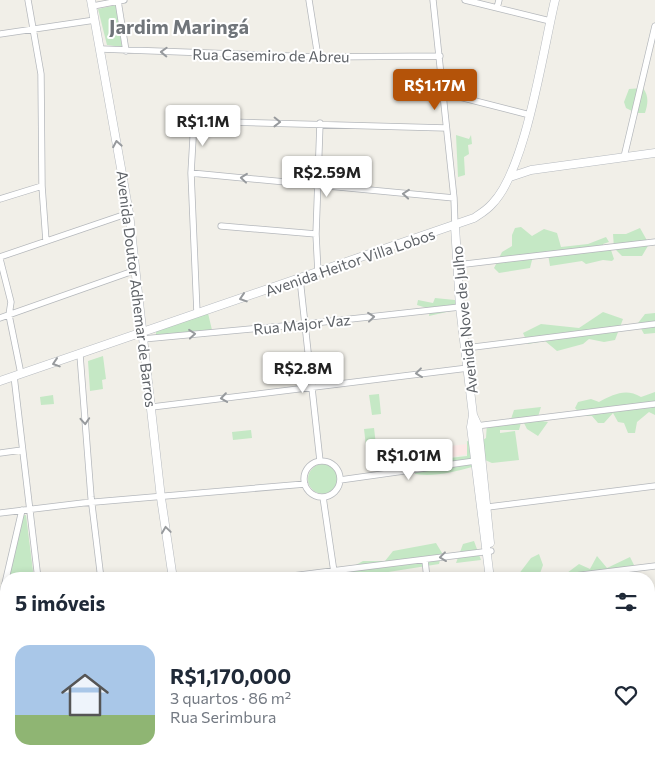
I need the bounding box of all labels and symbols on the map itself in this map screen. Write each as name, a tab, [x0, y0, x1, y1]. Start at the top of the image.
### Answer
district label: Jardim Maringá	[109, 14, 249, 38]
street label: Rua Casemiro de Abreu	[192, 45, 350, 65]
one-way arrow	[160, 47, 168, 57]
pin: R$1.17M	[389, 68, 481, 111]
pin: R$1.1M	[162, 104, 244, 147]
one-way arrow	[274, 117, 282, 128]
one-way arrow	[113, 139, 123, 148]
pin: R$2.59M	[281, 156, 373, 198]
street label: Avenida Doutor Adhemar de Barros	[114, 170, 160, 409]
one-way arrow	[240, 173, 248, 184]
one-way arrow	[401, 188, 409, 199]
street label: Avenida Heitor Villa Lobos	[263, 224, 437, 300]
street label: Avenida Nove de Julho	[447, 245, 481, 395]
one-way arrow	[239, 292, 247, 302]
street label: Rua Major Vaz	[253, 310, 351, 338]
one-way arrow	[367, 312, 375, 323]
one-way arrow	[188, 329, 196, 340]
pin: R$2.8M	[262, 352, 344, 394]
one-way arrow	[52, 357, 61, 367]
one-way arrow	[415, 367, 423, 378]
one-way arrow	[219, 392, 227, 403]
one-way arrow	[79, 417, 90, 425]
pin: R$1.01M	[363, 438, 455, 481]
one-way arrow	[161, 526, 171, 535]
one-way arrow	[438, 551, 446, 562]

